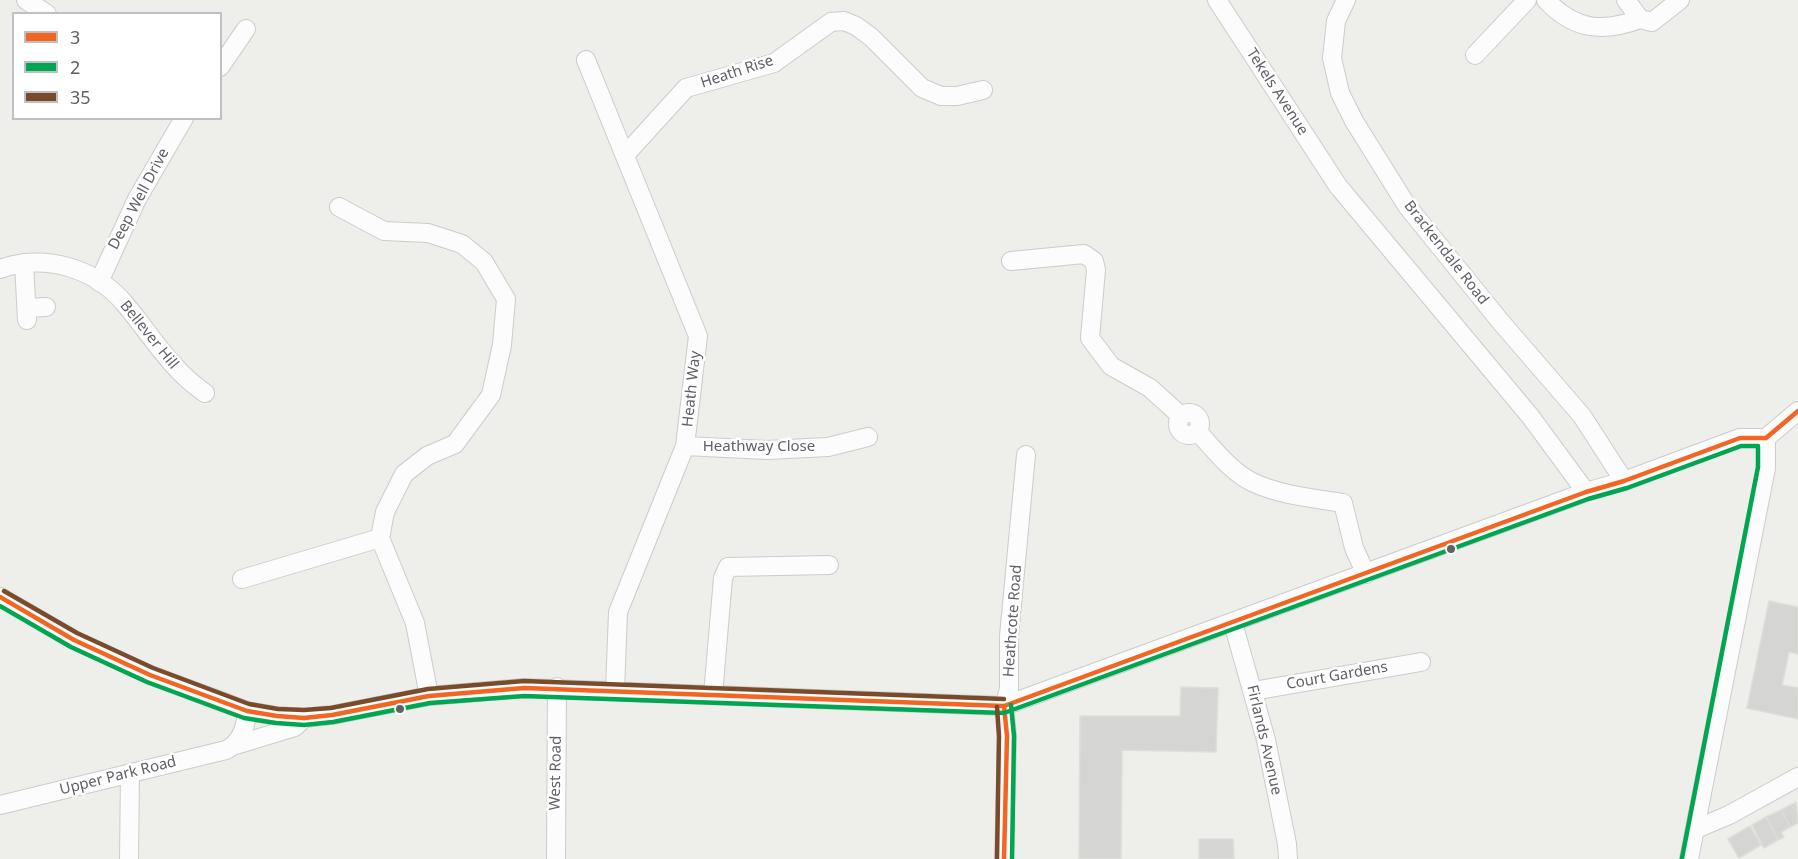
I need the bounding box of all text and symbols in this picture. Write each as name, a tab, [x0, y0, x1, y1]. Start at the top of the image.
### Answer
legend	[12, 12, 222, 120]
text: 3	[70, 25, 80, 49]
street label: Tekels Avenue	[1242, 45, 1312, 139]
street label: Heath Rise	[698, 52, 776, 92]
text: 2	[70, 55, 80, 79]
text: 35	[70, 85, 91, 109]
street label: Deep Well Drive	[105, 145, 173, 253]
street label: Brackendale Road	[1400, 197, 1492, 309]
street label: Bellever Hill	[116, 297, 182, 373]
street label: Heath Way	[679, 350, 705, 428]
street label: Heathway Close	[703, 438, 815, 456]
unlabelled marker	[1445, 543, 1457, 555]
street label: Heathcote Road	[1000, 564, 1026, 678]
street label: Court Gardens	[1285, 658, 1389, 694]
street label: Firlands Avenue	[1243, 683, 1285, 797]
unlabelled marker	[394, 703, 406, 715]
street label: West Road	[546, 736, 566, 810]
street label: Upper Park Road	[58, 753, 178, 799]

